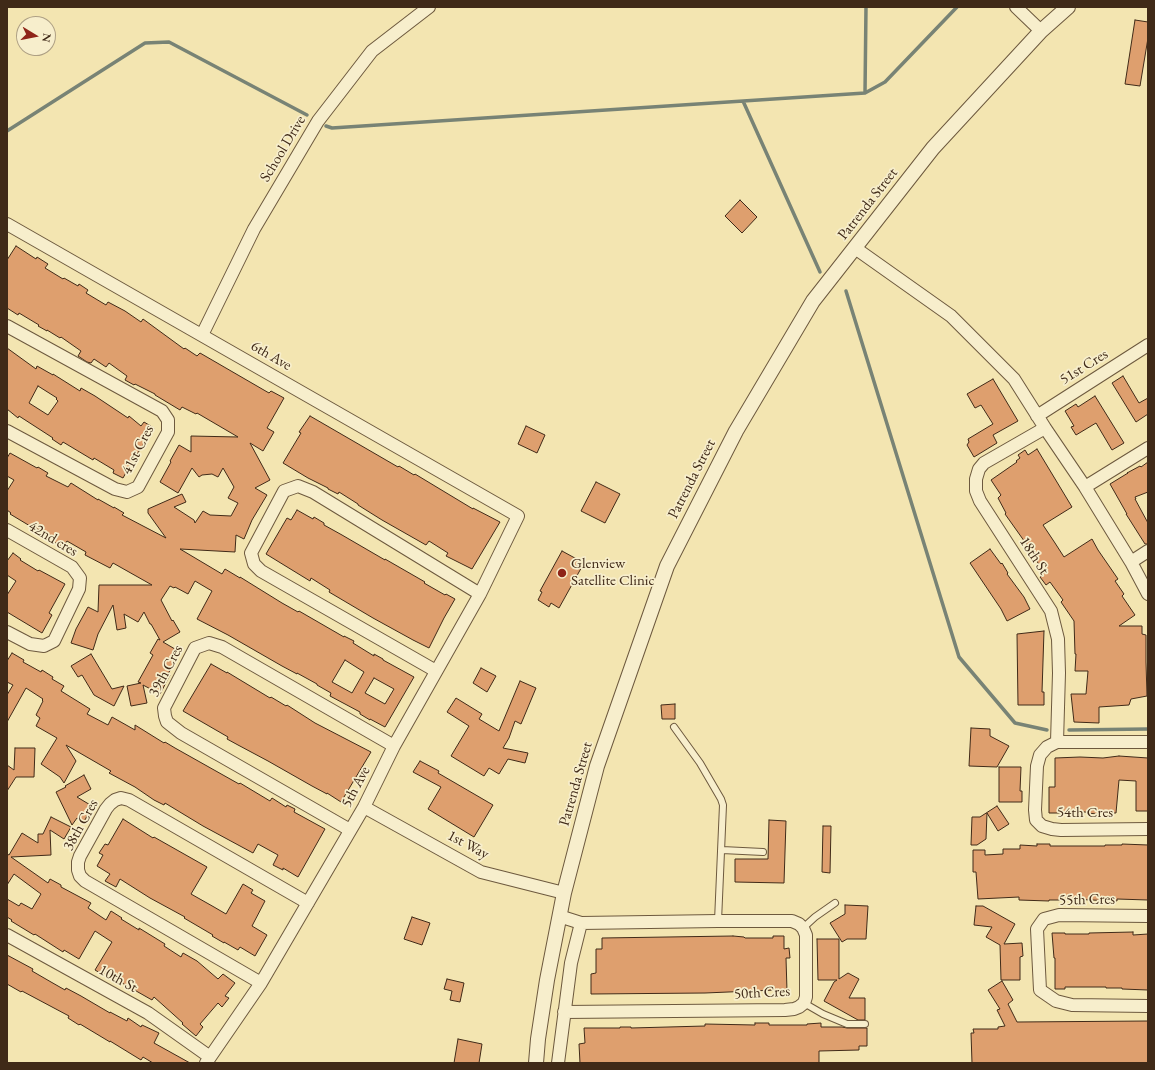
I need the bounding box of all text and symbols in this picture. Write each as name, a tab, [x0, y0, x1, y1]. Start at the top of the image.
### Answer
north arrow	[16, 16, 56, 56]
text: N	[39, 32, 54, 44]
street label: School Drive	[256, 113, 310, 185]
street label: Patrenda Street	[834, 164, 902, 244]
street label: 6th Ave	[247, 337, 295, 375]
street label: 51st Cres	[1057, 345, 1111, 389]
street label: 41st Cres	[118, 422, 158, 478]
street label: Patrenda Street	[664, 436, 720, 522]
street label: 42nd cres	[25, 517, 81, 561]
street label: 18th St	[1015, 534, 1053, 578]
place label: Glenview Satellite Clinic	[571, 555, 655, 590]
marker: Glenview Satellite Clinic	[556, 567, 568, 579]
street label: 39th Cres	[145, 642, 187, 700]
street label: Patrenda Street	[555, 740, 597, 828]
street label: 5th Ave	[338, 763, 374, 811]
street label: 38th Cres	[60, 796, 102, 854]
street label: 54th Cres	[1057, 804, 1113, 822]
street label: 1st Way	[444, 827, 492, 863]
street label: 55th Cres	[1059, 891, 1115, 909]
street label: 10th St	[95, 961, 141, 997]
street label: 50th Cres	[733, 983, 791, 1003]

